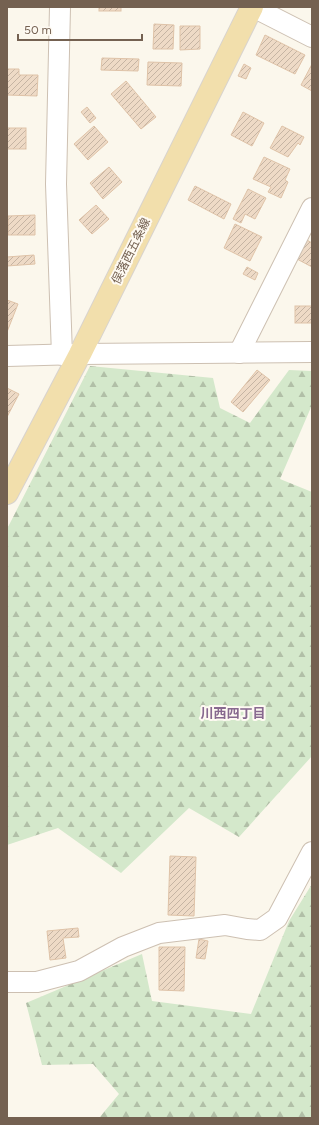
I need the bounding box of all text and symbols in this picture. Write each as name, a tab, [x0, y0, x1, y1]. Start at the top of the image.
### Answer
scale bar	[18, 16, 142, 42]
text: 50 m	[24, 23, 52, 37]
street label: 俣落西五条線	[109, 216, 153, 286]
district label: 川西四丁目	[200, 706, 266, 721]

